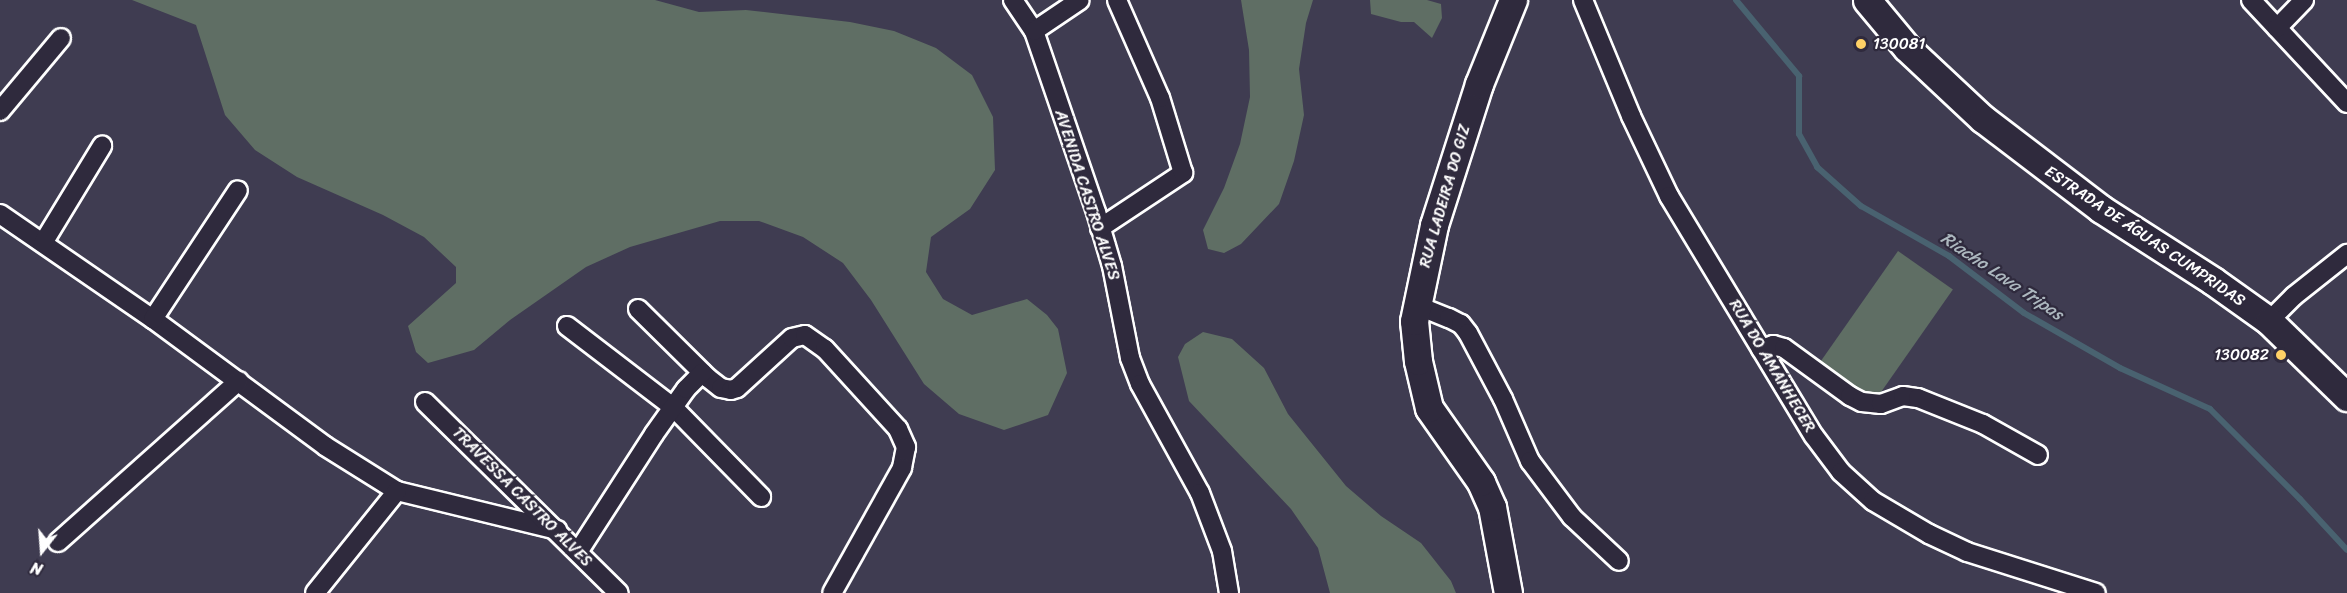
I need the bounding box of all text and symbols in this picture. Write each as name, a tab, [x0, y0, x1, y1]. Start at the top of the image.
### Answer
place label: 130081	[1873, 34, 1925, 54]
marker: 130081	[1854, 37, 1868, 51]
street label: AVENIDA CASTRO ALVES	[1051, 108, 1123, 282]
street label: RUA LADEIRA DO GIZ	[1415, 122, 1475, 270]
street label: ESTRADA DE ÁGUAS CUMPRIDAS	[2042, 162, 2248, 310]
water label: Riacho Lava Tripas	[1937, 227, 2067, 325]
street label: RUA DO AMANHECER	[1725, 296, 1819, 436]
place label: 130082	[2214, 345, 2269, 365]
marker: 130082	[2274, 348, 2288, 362]
street label: TRAVESSA CASTRO ALVES	[448, 423, 596, 571]
north arrow	[12, 521, 72, 581]
text: N	[27, 553, 46, 584]

